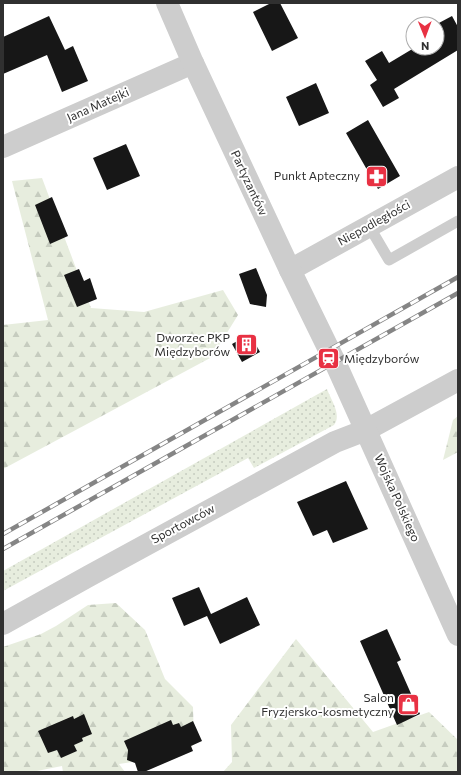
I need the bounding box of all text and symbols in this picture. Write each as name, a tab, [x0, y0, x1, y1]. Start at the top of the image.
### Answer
north arrow	[405, 16, 445, 56]
text: N	[421, 40, 429, 53]
street label: Jana Matejki	[64, 84, 131, 125]
street label: Partyzantów	[229, 148, 271, 218]
pharmacy icon: Punkt Apteczny	[363, 163, 389, 189]
place label: Punkt Apteczny	[274, 168, 360, 182]
street label: Niepodległości	[335, 196, 412, 248]
place label: Dworzec PKP Międzyborów	[155, 330, 230, 358]
building icon: Dworzec PKP Międzyborów	[233, 332, 259, 358]
station icon: Międzyborów	[315, 346, 341, 372]
place label: Międzyborów	[344, 351, 420, 365]
street label: Wojska Polskiego	[372, 452, 424, 544]
street label: Sportowców	[148, 500, 217, 546]
place label: Salon Fryzjersko-kosmetyczny	[261, 690, 394, 718]
shop icon: Salon Fryzjersko-kosmetyczny	[396, 692, 422, 718]

